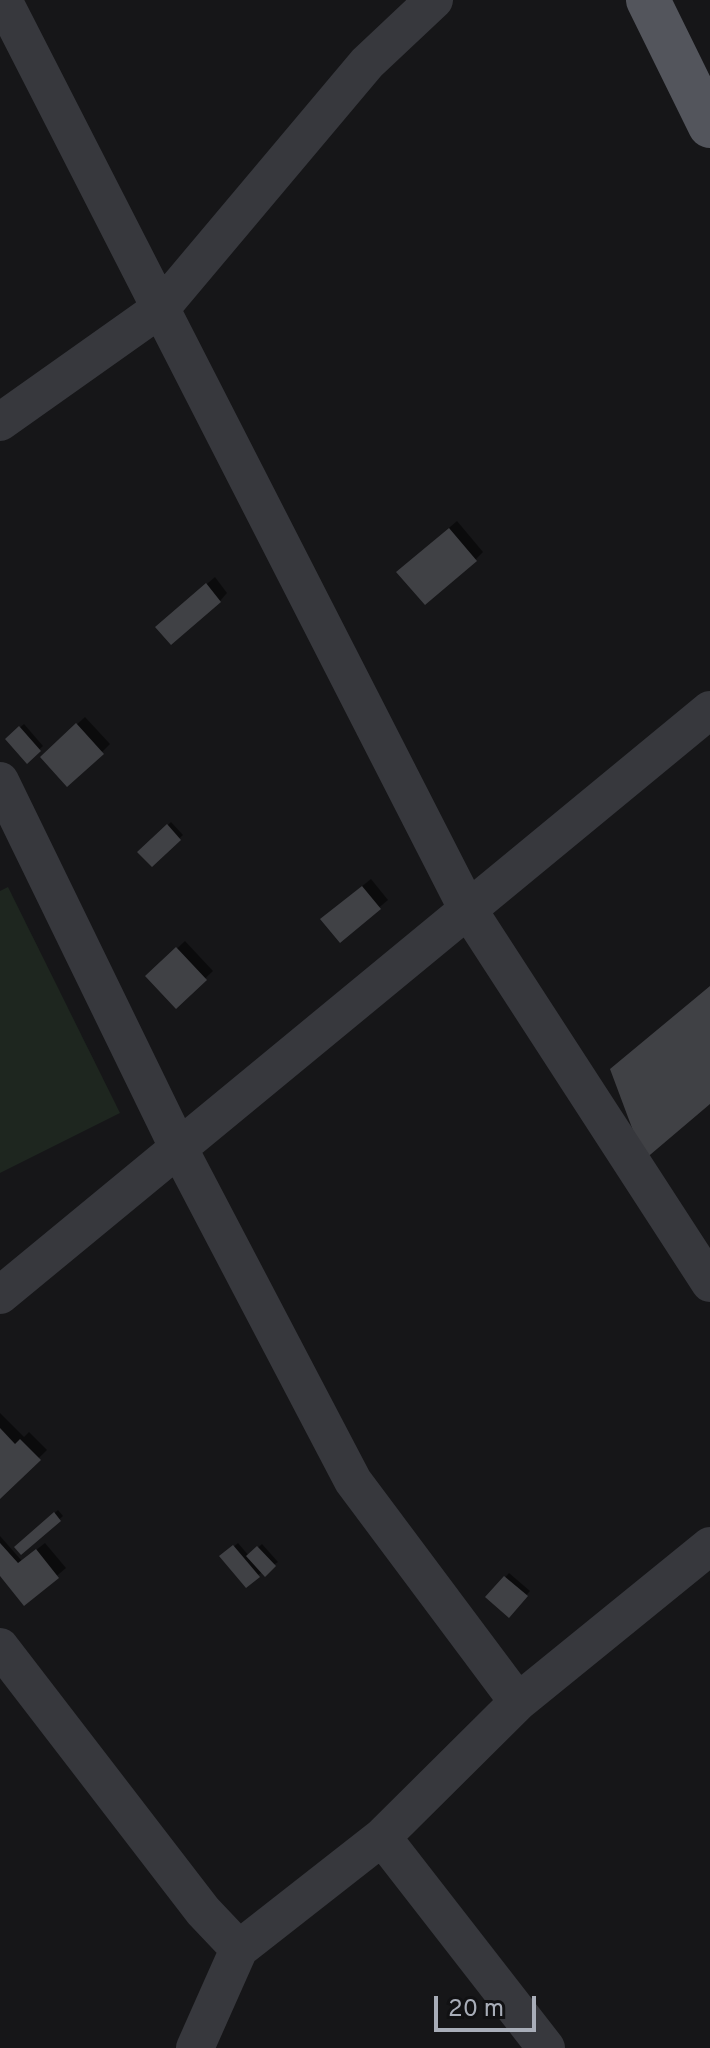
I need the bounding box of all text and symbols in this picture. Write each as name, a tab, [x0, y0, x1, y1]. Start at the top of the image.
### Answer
scale bar	[438, 1980, 540, 2030]
text: 20 m	[448, 1995, 504, 2025]

